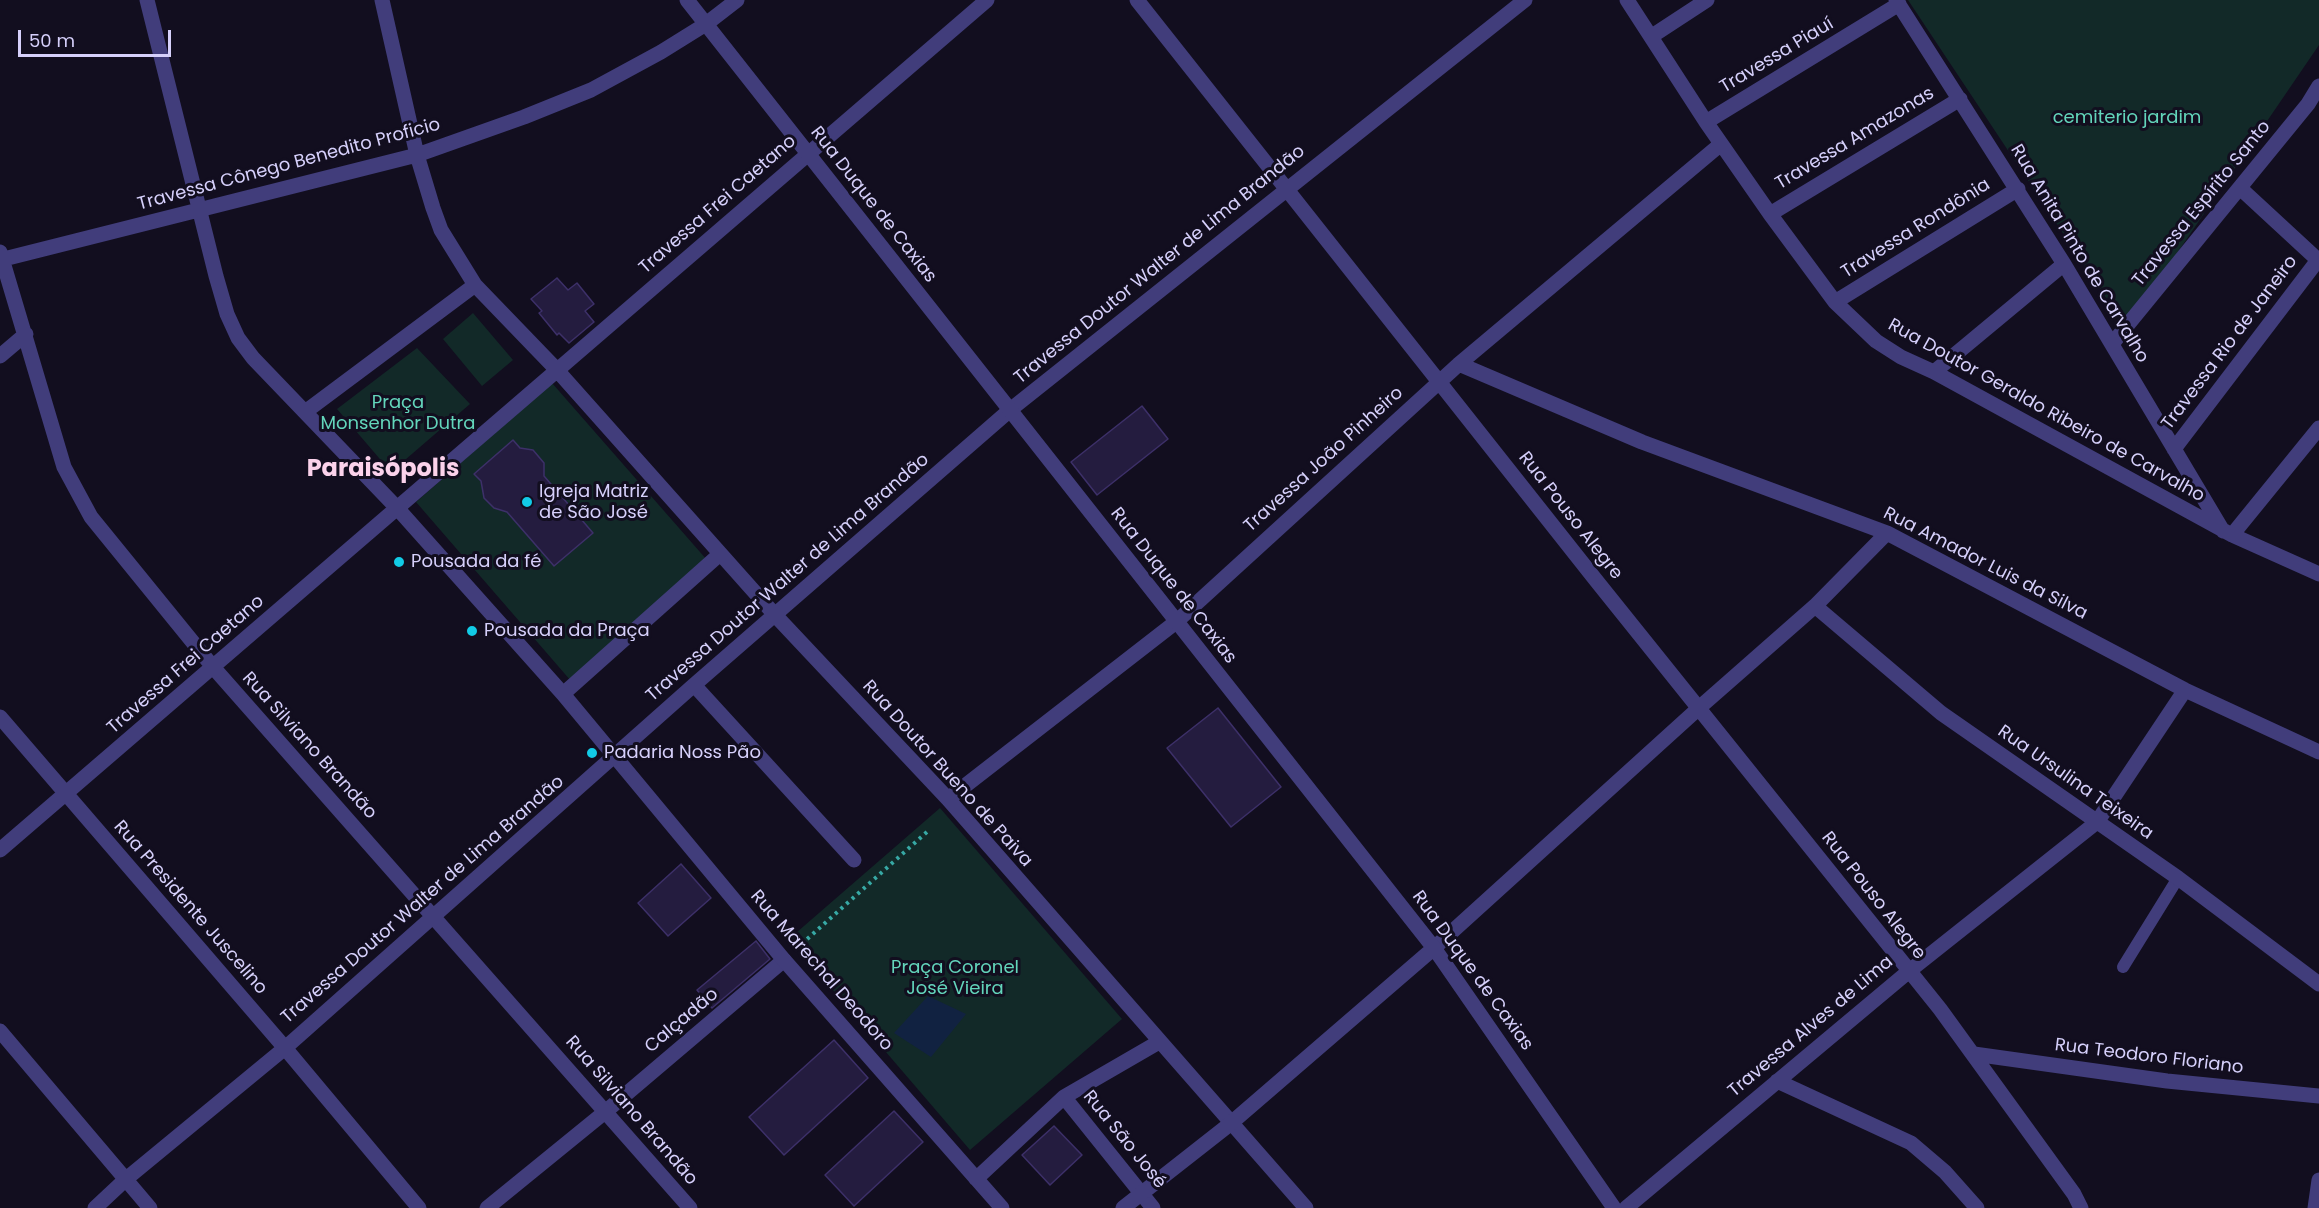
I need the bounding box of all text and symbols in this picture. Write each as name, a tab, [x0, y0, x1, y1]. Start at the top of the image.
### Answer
street label: Travessa Piauí	[1716, 14, 1838, 98]
scale bar	[21, 18, 174, 56]
text: 50 m	[29, 28, 75, 53]
street label: Travessa Amazonas	[1772, 83, 1938, 195]
park label: cemiterio jardim	[2053, 107, 2201, 129]
street label: Travessa Cônego Benedito Proficio	[135, 114, 443, 216]
street label: Travessa Espírito Santo	[2128, 117, 2276, 291]
street label: Rua Duque de Caxias	[805, 123, 941, 287]
street label: Travessa Frei Caetano	[635, 131, 801, 279]
street label: Travessa Doutor Walter de Lima Brandão	[1010, 141, 1310, 389]
street label: Rua Anita Pinto de Carvalho	[2005, 141, 2153, 367]
street label: Travessa Rondônia	[1838, 174, 1994, 284]
street label: Travessa Rio de Janeiro	[2157, 252, 2303, 434]
street label: Rua Doutor Geraldo Ribeiro de Carvalho	[1884, 315, 2208, 507]
street label: Travessa João Pinheiro	[1240, 383, 1408, 537]
park label: Praça Monsenhor Dutra	[321, 392, 475, 434]
street label: Rua Pouso Alegre	[1513, 448, 1627, 584]
street label: Travessa Doutor Walter de Lima Brandão	[642, 449, 934, 707]
district label: Paraisópolis	[307, 456, 459, 484]
place label: Igreja Matriz de São José	[539, 481, 648, 524]
marker: Igreja Matriz de São José	[520, 495, 534, 509]
street label: Rua Amador Luis da Silva	[1879, 503, 2091, 625]
street label: Rua Duque de Caxias	[1105, 504, 1241, 668]
place label: Pousada da fé	[411, 551, 541, 573]
marker: Pousada da fé	[392, 555, 406, 569]
street label: Travessa Frei Caetano	[103, 591, 269, 739]
place label: Pousada da Praça	[484, 620, 650, 642]
marker: Pousada da Praça	[465, 624, 479, 638]
street label: Rua Silviano Brandão	[237, 668, 381, 824]
street label: Rua Doutor Bueno de Paiva	[857, 676, 1037, 872]
street label: Rua Ursulina Teixeira	[1993, 721, 2157, 845]
place label: Padaria Noss Pão	[604, 742, 761, 764]
marker: Padaria Noss Pão	[585, 746, 599, 760]
street label: Travessa Doutor Walter de Lima Brandão	[277, 771, 569, 1029]
street label: Rua Presidente Juscelino	[109, 817, 271, 999]
street label: Rua Pouso Alegre	[1816, 828, 1930, 964]
street label: Rua Marechal Deodoro	[745, 886, 897, 1056]
street label: Rua Duque de Caxias	[1407, 887, 1537, 1055]
street label: Travessa Alves de Lima	[1724, 952, 1898, 1102]
park label: Praça Coronel José Vieira	[891, 957, 1019, 1000]
street label: Calçadão	[641, 984, 723, 1058]
street label: Rua Silviano Brandão	[560, 1032, 702, 1190]
street label: Rua Teodoro Floriano	[2053, 1035, 2245, 1079]
street label: Rua São José	[1078, 1087, 1170, 1193]

